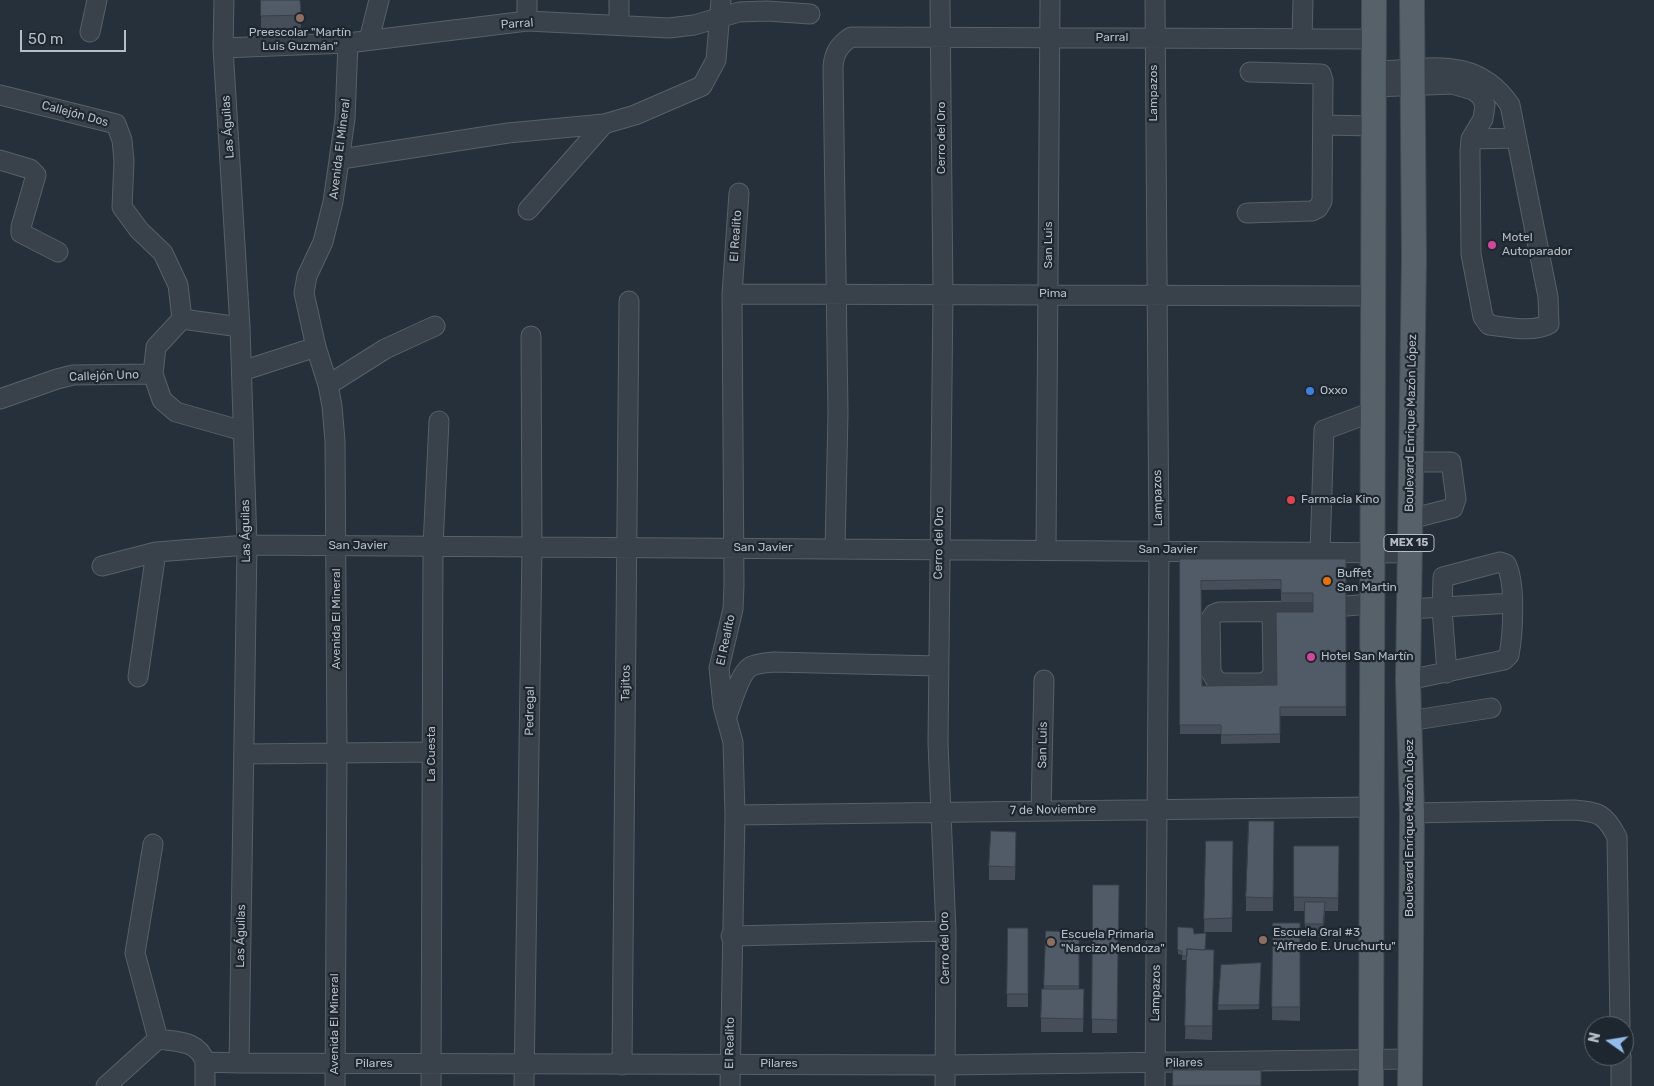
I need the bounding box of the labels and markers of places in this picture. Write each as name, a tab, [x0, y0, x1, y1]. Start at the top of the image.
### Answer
marker: Preescolar "Martín Luis Guzmán"	[294, 12, 306, 24]
place label: Preescolar "Martín Luis Guzmán"	[249, 26, 351, 54]
place label: Motel Autoparador	[1502, 231, 1572, 259]
marker: Motel Autoparador	[1486, 239, 1498, 251]
place label: Oxxo	[1320, 384, 1348, 398]
marker: Oxxo	[1304, 385, 1316, 397]
place label: Farmacia Kino	[1301, 493, 1380, 507]
marker: Farmacia Kino	[1285, 494, 1297, 506]
place label: Buffet San Martin	[1337, 567, 1397, 595]
marker: Buffet San Martin	[1321, 575, 1333, 587]
place label: Hotel San Martín	[1321, 650, 1414, 664]
marker: Hotel San Martín	[1305, 651, 1317, 663]
place label: Escuela Gral #3 "Alfredo E. Uruchurtu"	[1273, 926, 1396, 954]
place label: Escuela Primaria "Narcizo Mendoza"	[1061, 928, 1165, 956]
marker: Escuela Gral #3 "Alfredo E. Uruchurtu"	[1257, 934, 1269, 946]
marker: Escuela Primaria "Narcizo Mendoza"	[1045, 936, 1057, 948]

